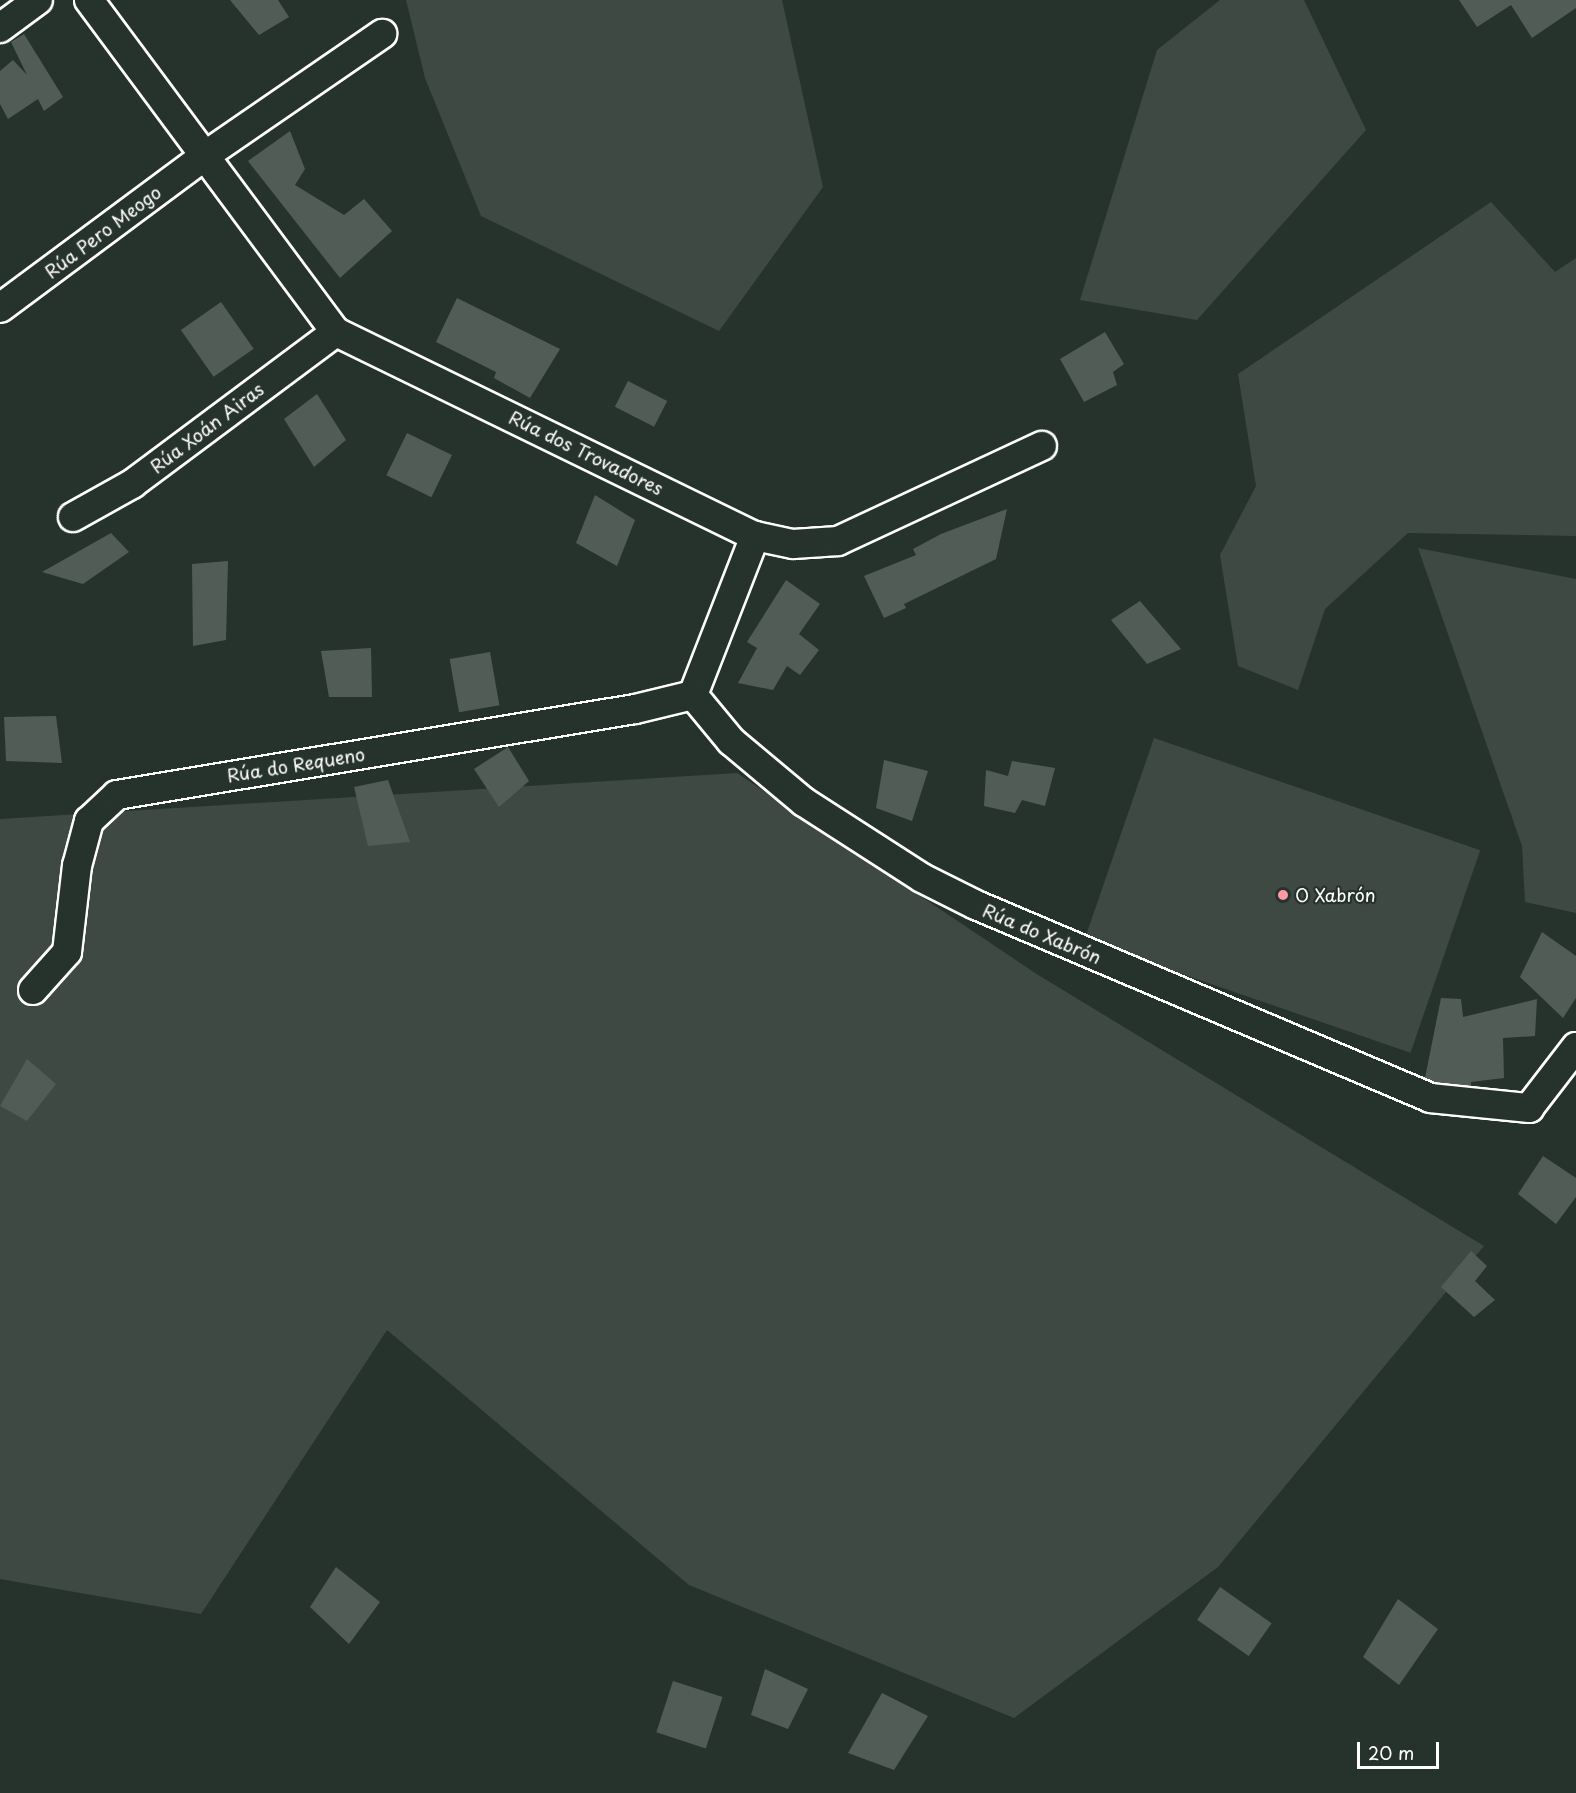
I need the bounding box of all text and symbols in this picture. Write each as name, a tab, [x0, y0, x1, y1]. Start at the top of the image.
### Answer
street label: Rúa Pero Meogo	[41, 181, 165, 283]
street label: Rúa Xoán Airas	[146, 379, 268, 477]
street label: Rúa dos Trovadores	[505, 406, 667, 500]
street label: Rúa do Requeno	[225, 743, 367, 787]
place label: O Xabrón	[1295, 884, 1376, 906]
marker: O Xabrón	[1276, 888, 1290, 902]
street label: Rúa do Xabrón	[979, 899, 1105, 969]
scale bar	[1360, 1730, 1442, 1768]
text: 20 m	[1368, 1739, 1414, 1766]

